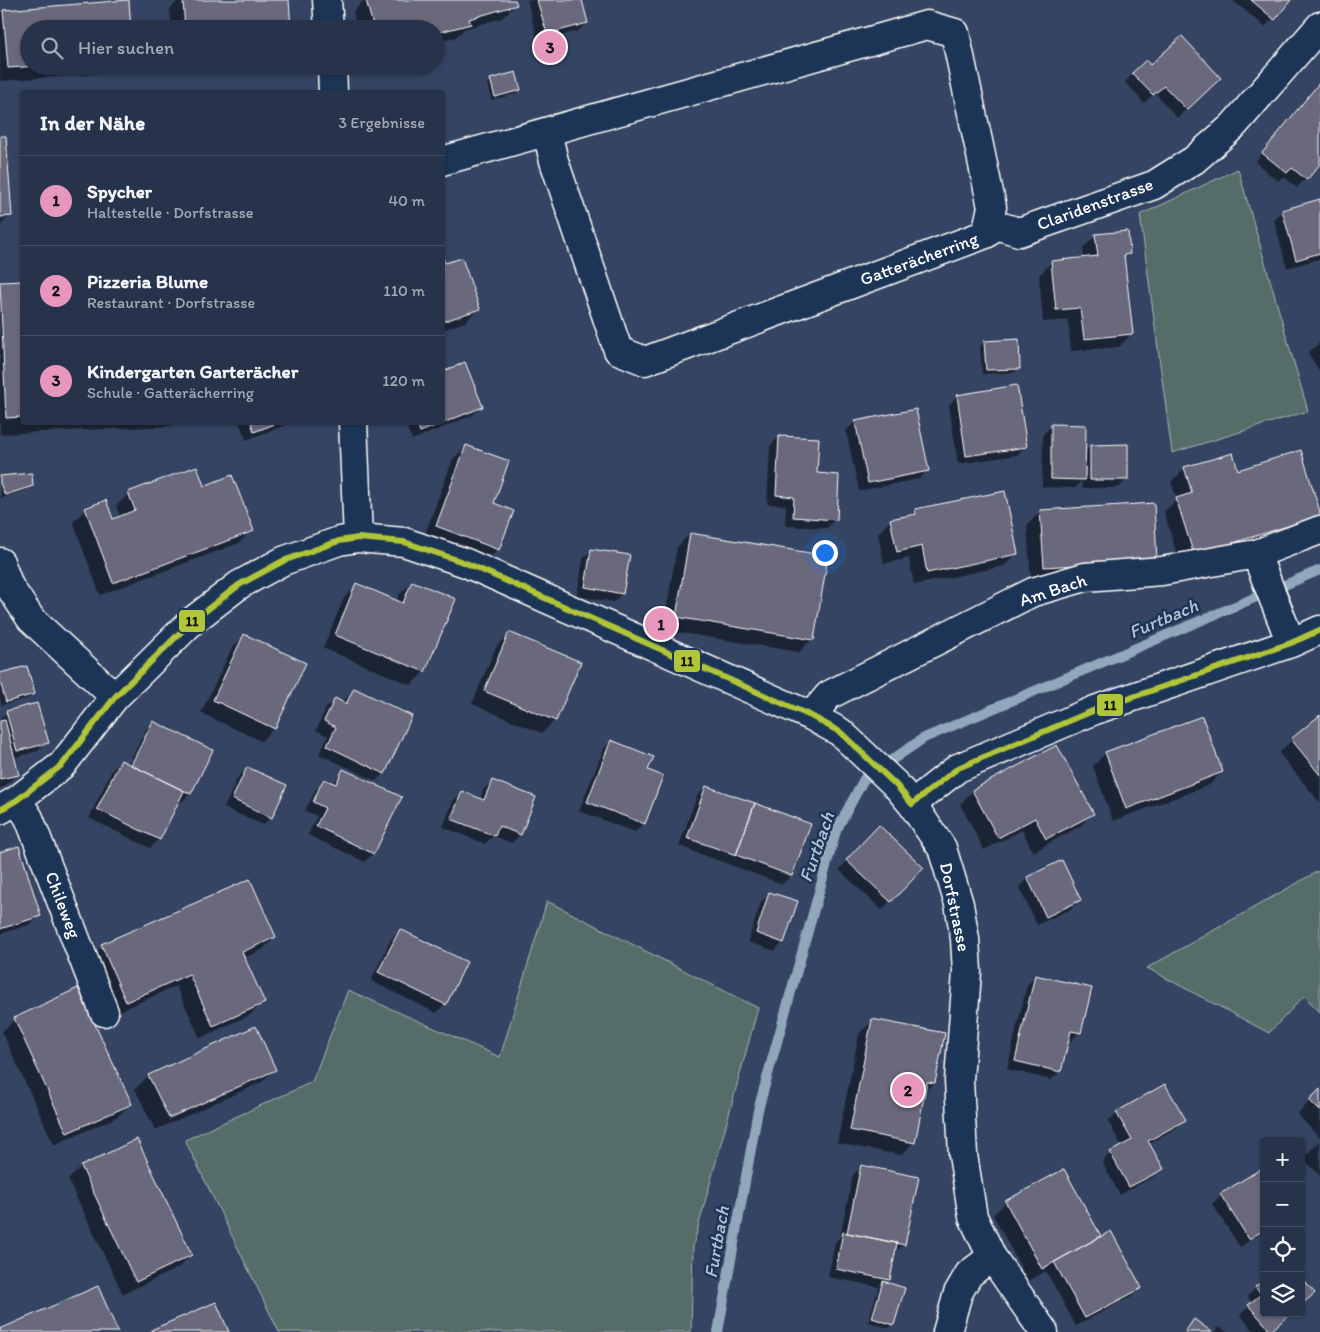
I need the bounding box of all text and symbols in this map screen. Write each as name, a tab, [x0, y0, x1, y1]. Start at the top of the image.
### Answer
search box	[20, 20, 445, 75]
pin: 3	[534, 28, 566, 66]
icon: search	[38, 34, 66, 62]
text: Hier suchen	[78, 36, 174, 59]
text: In der Nähe	[40, 110, 145, 135]
text: 3 Ergebnisse	[338, 113, 425, 132]
street label: Claridenstrasse	[1034, 173, 1156, 235]
text: Spycher	[87, 180, 152, 203]
text: 1	[52, 191, 60, 210]
text: 40 m	[388, 191, 425, 210]
text: Haltestelle · Dorfstrasse	[87, 203, 254, 222]
street label: Gatterächerring	[857, 227, 982, 291]
text: Pizzeria Blume	[87, 270, 208, 293]
text: 2	[52, 281, 60, 300]
text: 110 m	[383, 281, 425, 300]
text: Restaurant · Dorfstrasse	[87, 293, 255, 312]
text: Kindergarten Garterächer	[87, 360, 298, 383]
text: 3	[52, 371, 60, 390]
text: 120 m	[382, 371, 425, 390]
text: Schule · Gatterächerring	[87, 383, 254, 402]
your location	[812, 540, 838, 566]
street label: Am Bach	[1017, 569, 1090, 611]
water label: Furtbach	[1125, 594, 1201, 643]
pin: 1	[645, 605, 677, 643]
line badge: 11	[178, 609, 206, 633]
text: 11	[186, 613, 199, 630]
line badge: 11	[673, 649, 701, 673]
text: 11	[681, 653, 694, 670]
line badge: 11	[1096, 693, 1124, 717]
text: 11	[1104, 697, 1117, 714]
water label: Furtbach	[794, 809, 839, 885]
street label: Dorfstrasse	[935, 861, 975, 953]
street label: Chileweg	[40, 869, 86, 942]
pin: 2	[892, 1071, 924, 1109]
map controls	[1260, 1137, 1305, 1317]
button: +	[1260, 1137, 1305, 1182]
button: −	[1260, 1182, 1305, 1227]
water label: Furtbach	[699, 1204, 734, 1280]
button: locate	[1260, 1227, 1305, 1272]
button: layers	[1260, 1272, 1305, 1317]

